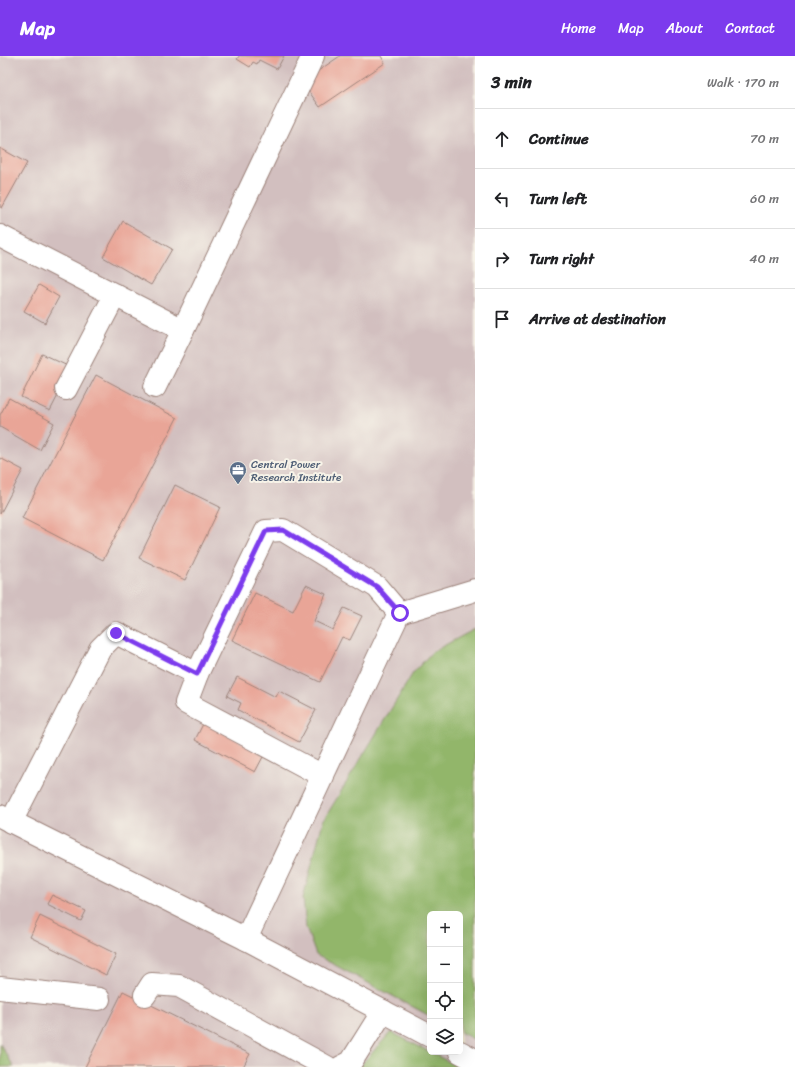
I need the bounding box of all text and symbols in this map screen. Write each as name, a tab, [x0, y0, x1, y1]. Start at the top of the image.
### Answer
text: Map	[20, 12, 55, 45]
text: Home	[561, 16, 596, 41]
text: Map	[618, 16, 644, 41]
text: About	[666, 16, 703, 41]
text: Contact	[725, 16, 775, 41]
text: 3 min	[491, 67, 532, 97]
text: Walk · 170 m	[707, 71, 779, 94]
text: Continue	[529, 126, 589, 152]
text: 70 m	[750, 127, 779, 150]
icon: ahead	[491, 128, 513, 150]
text: Turn left	[529, 186, 587, 212]
text: 60 m	[750, 187, 779, 210]
icon: left	[491, 188, 513, 210]
text: Turn right	[529, 246, 594, 272]
text: 40 m	[749, 247, 779, 270]
icon: right	[491, 248, 513, 270]
text: Arrive at destination	[529, 306, 666, 332]
icon: arrive	[491, 308, 513, 330]
place label: Central Power Research Institute	[251, 455, 342, 487]
office icon: Central Power Research Institute	[228, 460, 248, 485]
route start	[391, 604, 409, 622]
route end	[107, 624, 125, 642]
map controls	[427, 911, 463, 1055]
button: +	[427, 911, 463, 947]
button: −	[427, 947, 463, 983]
button: locate	[427, 983, 463, 1019]
button: layers	[427, 1019, 463, 1055]

